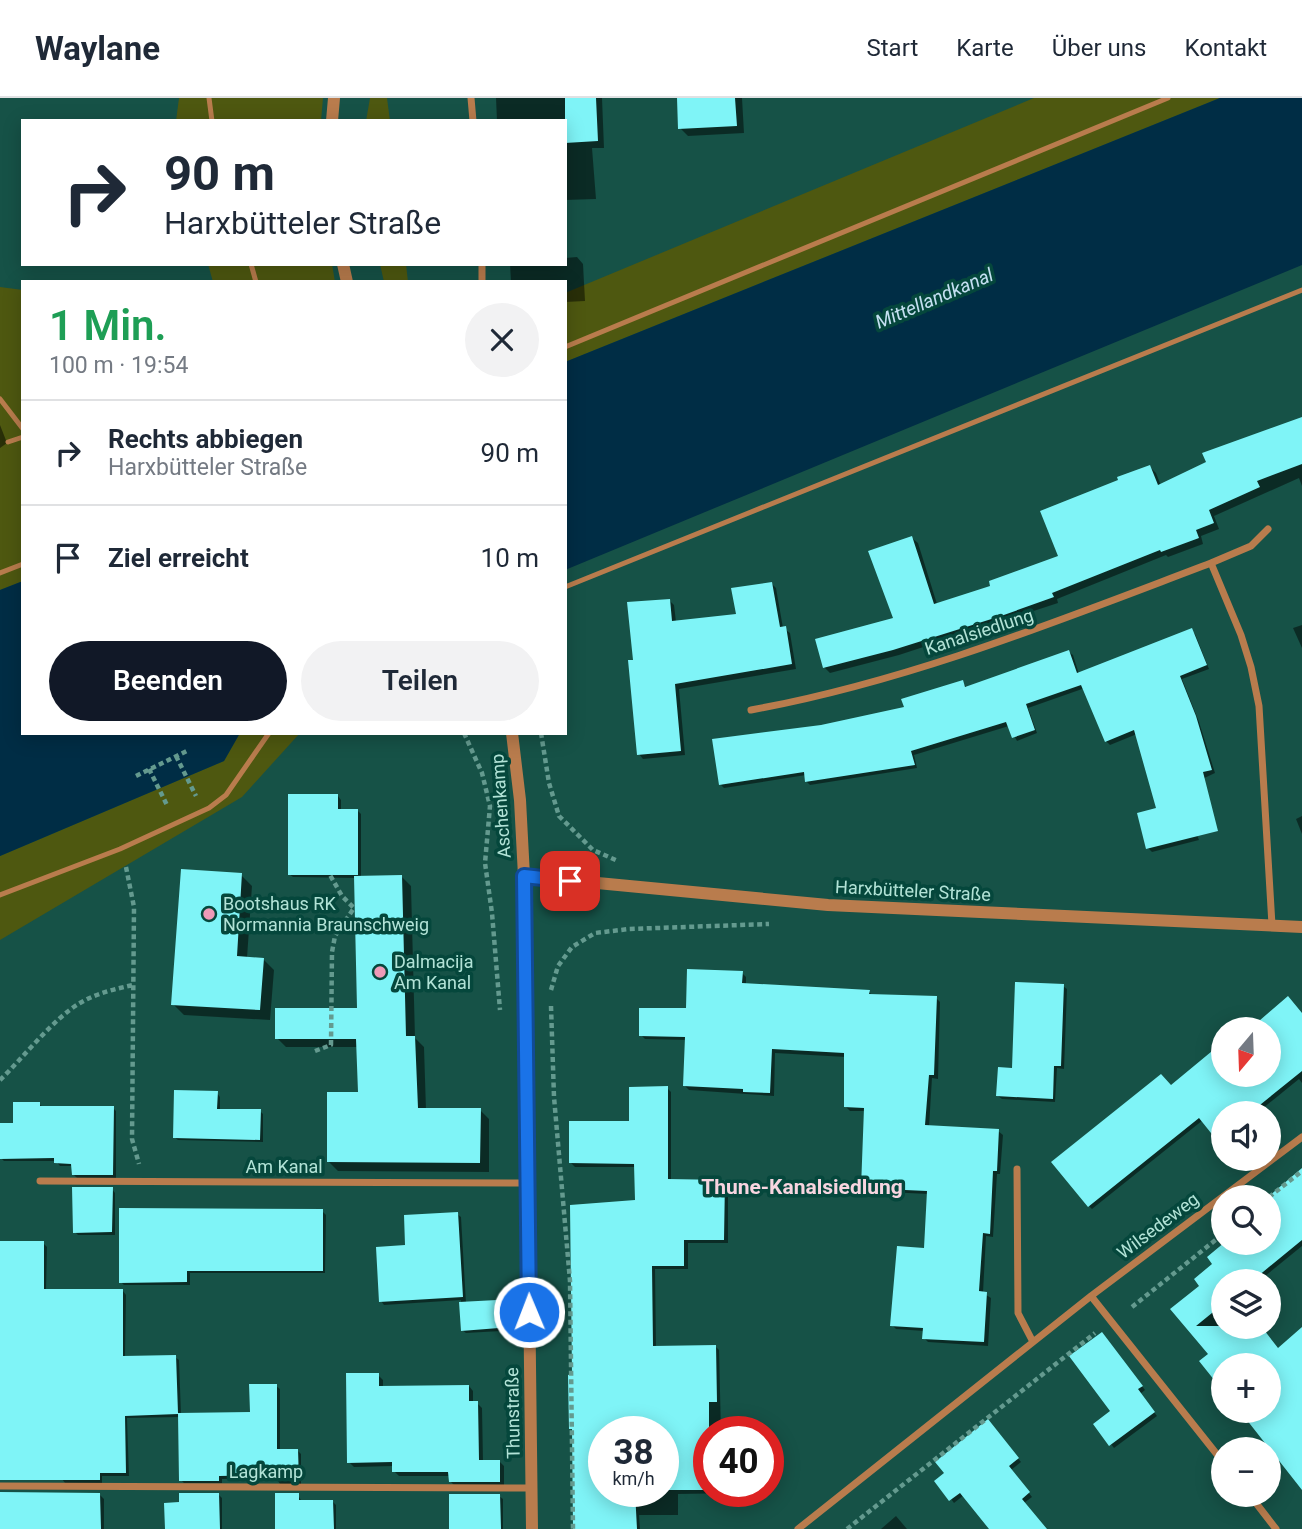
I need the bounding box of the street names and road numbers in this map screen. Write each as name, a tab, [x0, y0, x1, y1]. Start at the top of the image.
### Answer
street label: Kanalsiedlung	[922, 604, 1036, 659]
street label: Aschenkamp	[486, 753, 515, 859]
street label: Harxbütteler Straße	[835, 876, 991, 905]
street label: Am Kanal	[245, 1156, 323, 1177]
street label: Wilsedeweg	[1113, 1188, 1203, 1263]
street label: Thunstraße	[501, 1367, 524, 1459]
street label: Lagkamp	[229, 1461, 303, 1482]

